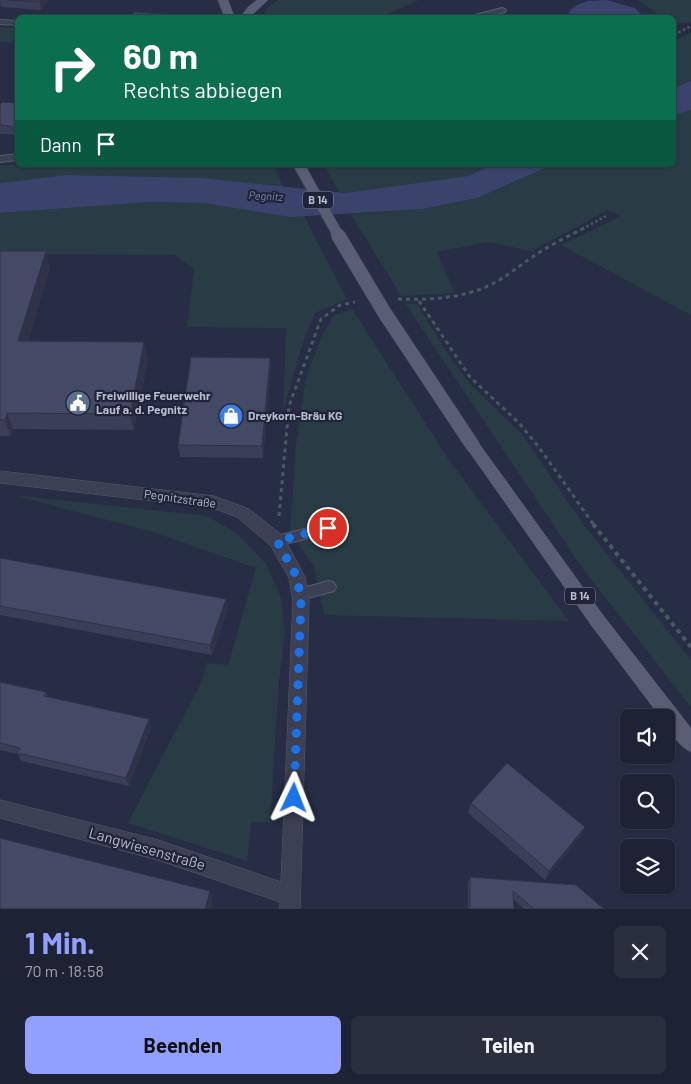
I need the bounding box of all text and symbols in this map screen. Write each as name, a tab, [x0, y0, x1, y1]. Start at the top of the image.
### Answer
text: 60 m	[123, 34, 198, 76]
icon: right	[40, 35, 105, 100]
text: Rechts abbiegen	[123, 76, 282, 102]
icon: arrive	[92, 130, 120, 158]
text: Dann	[40, 133, 82, 156]
water label: Pegnitz	[248, 188, 284, 203]
road number: B 14	[303, 192, 333, 208]
place label: Freiwillige Feuerwehr Lauf a. d. Pegnitz	[96, 388, 211, 416]
public building icon: Freiwillige Feuerwehr Lauf a. d. Pegnitz	[65, 390, 91, 416]
shop icon: Dreykorn-Bräu KG	[218, 403, 244, 429]
place label: Dreykorn-Bräu KG	[248, 408, 342, 422]
street label: Pegnitzstraße	[143, 486, 217, 510]
pin	[307, 507, 349, 549]
icon: arrive	[314, 514, 342, 542]
road number: B 14	[565, 588, 595, 604]
map controls	[620, 709, 675, 894]
button: sound	[620, 709, 675, 764]
position arrow	[267, 771, 319, 823]
button: search	[620, 774, 675, 829]
street label: Langwiesenstraße	[87, 823, 208, 873]
button: layers	[620, 839, 675, 894]
text: 1 Min.	[25, 924, 95, 960]
button: close	[614, 926, 666, 978]
text: 70 m · 18:58	[25, 961, 104, 980]
button: Beenden	[25, 1016, 341, 1074]
button: Teilen	[351, 1016, 666, 1074]

